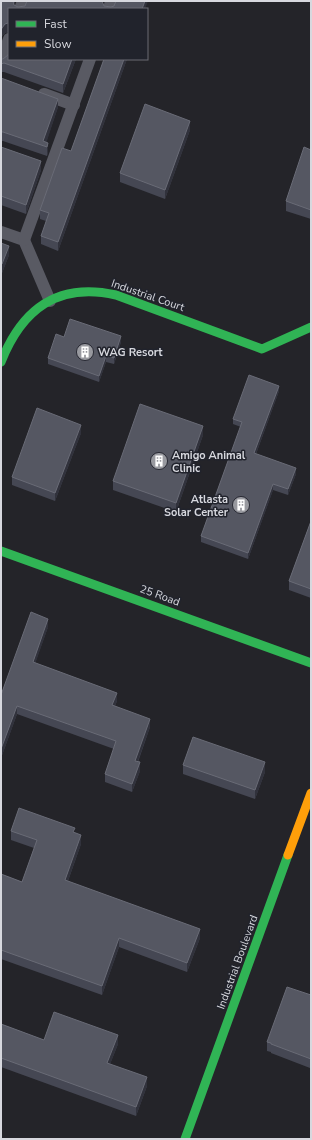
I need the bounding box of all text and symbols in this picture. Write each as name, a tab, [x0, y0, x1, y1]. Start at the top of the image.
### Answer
legend	[8, 8, 148, 60]
text: Fast	[44, 16, 67, 32]
text: Slow	[44, 36, 72, 52]
street label: Industrial Court	[109, 276, 187, 315]
building icon: WAG Resort	[75, 342, 95, 362]
place label: WAG Resort	[98, 345, 163, 360]
place label: Amigo Animal Clinic	[172, 448, 246, 476]
building icon: Amigo Animal Clinic	[149, 451, 169, 471]
place label: Atlasta Solar Center	[164, 492, 229, 520]
building icon: Atlasta Solar Center	[231, 495, 251, 515]
street label: 25 Road	[138, 581, 182, 610]
street label: Industrial Boulevard	[213, 913, 262, 1011]

